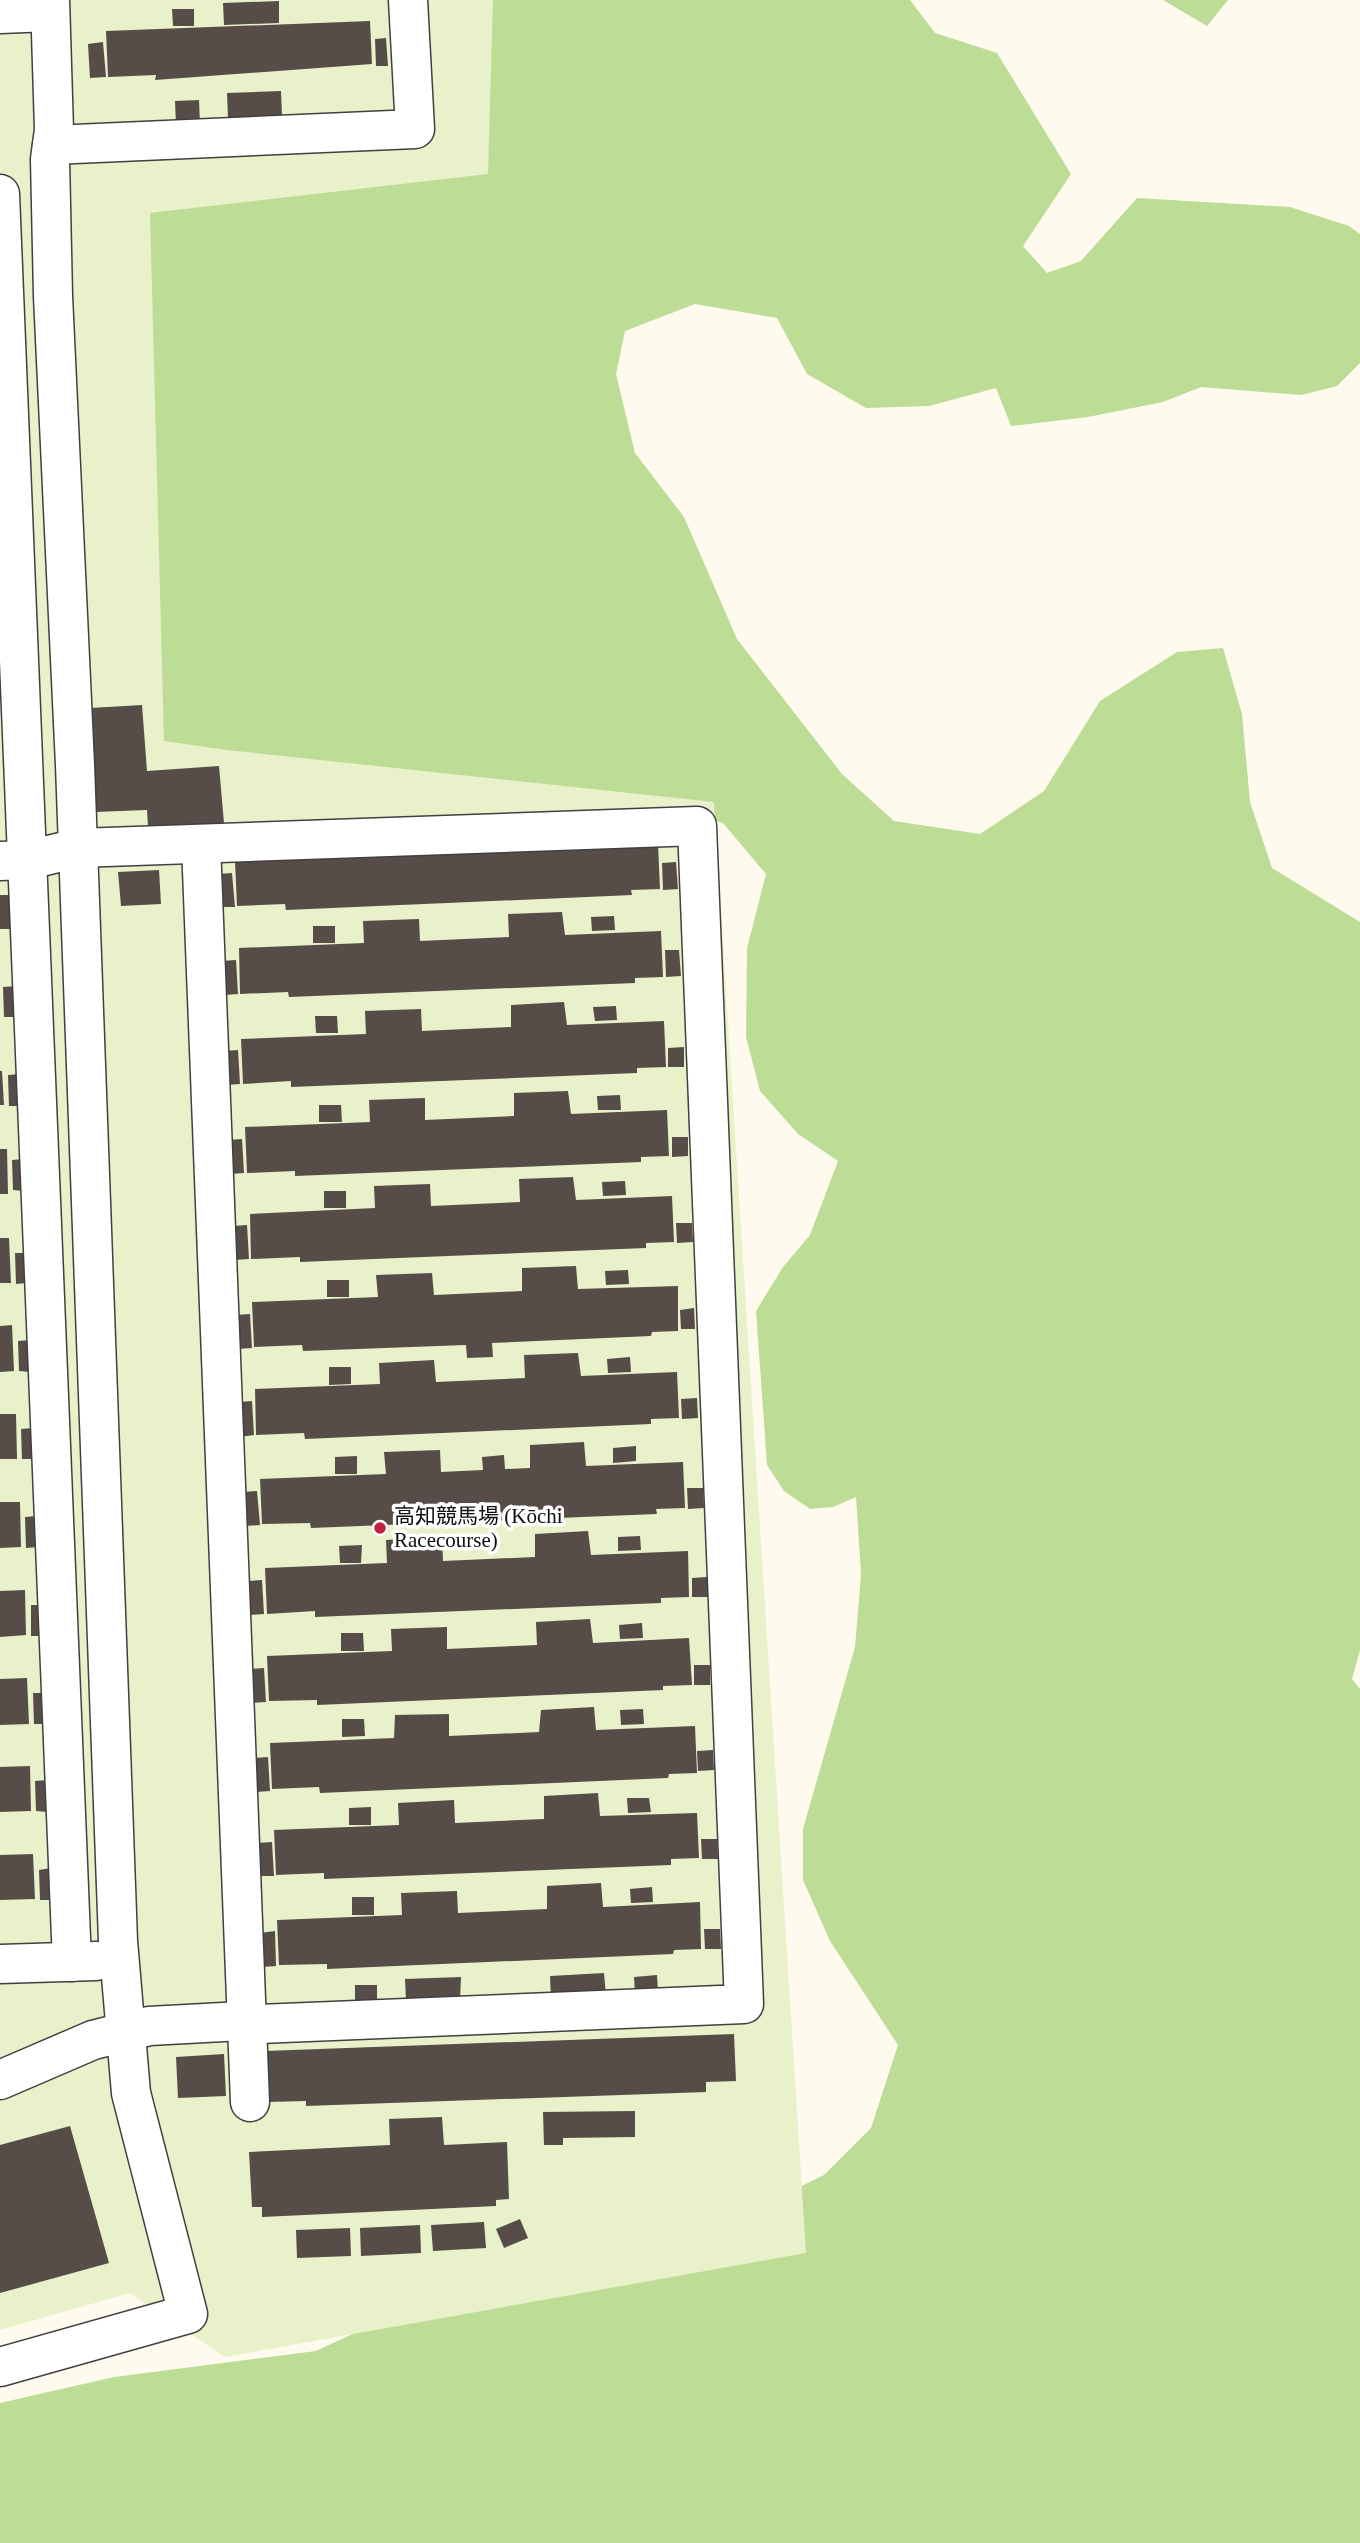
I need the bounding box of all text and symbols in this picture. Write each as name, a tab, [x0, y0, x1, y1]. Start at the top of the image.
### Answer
place label: 高知競馬場 (Kōchi Racecourse)	[394, 1504, 563, 1552]
marker: 高知競馬場 (Kōchi Racecourse)	[372, 1520, 388, 1536]

